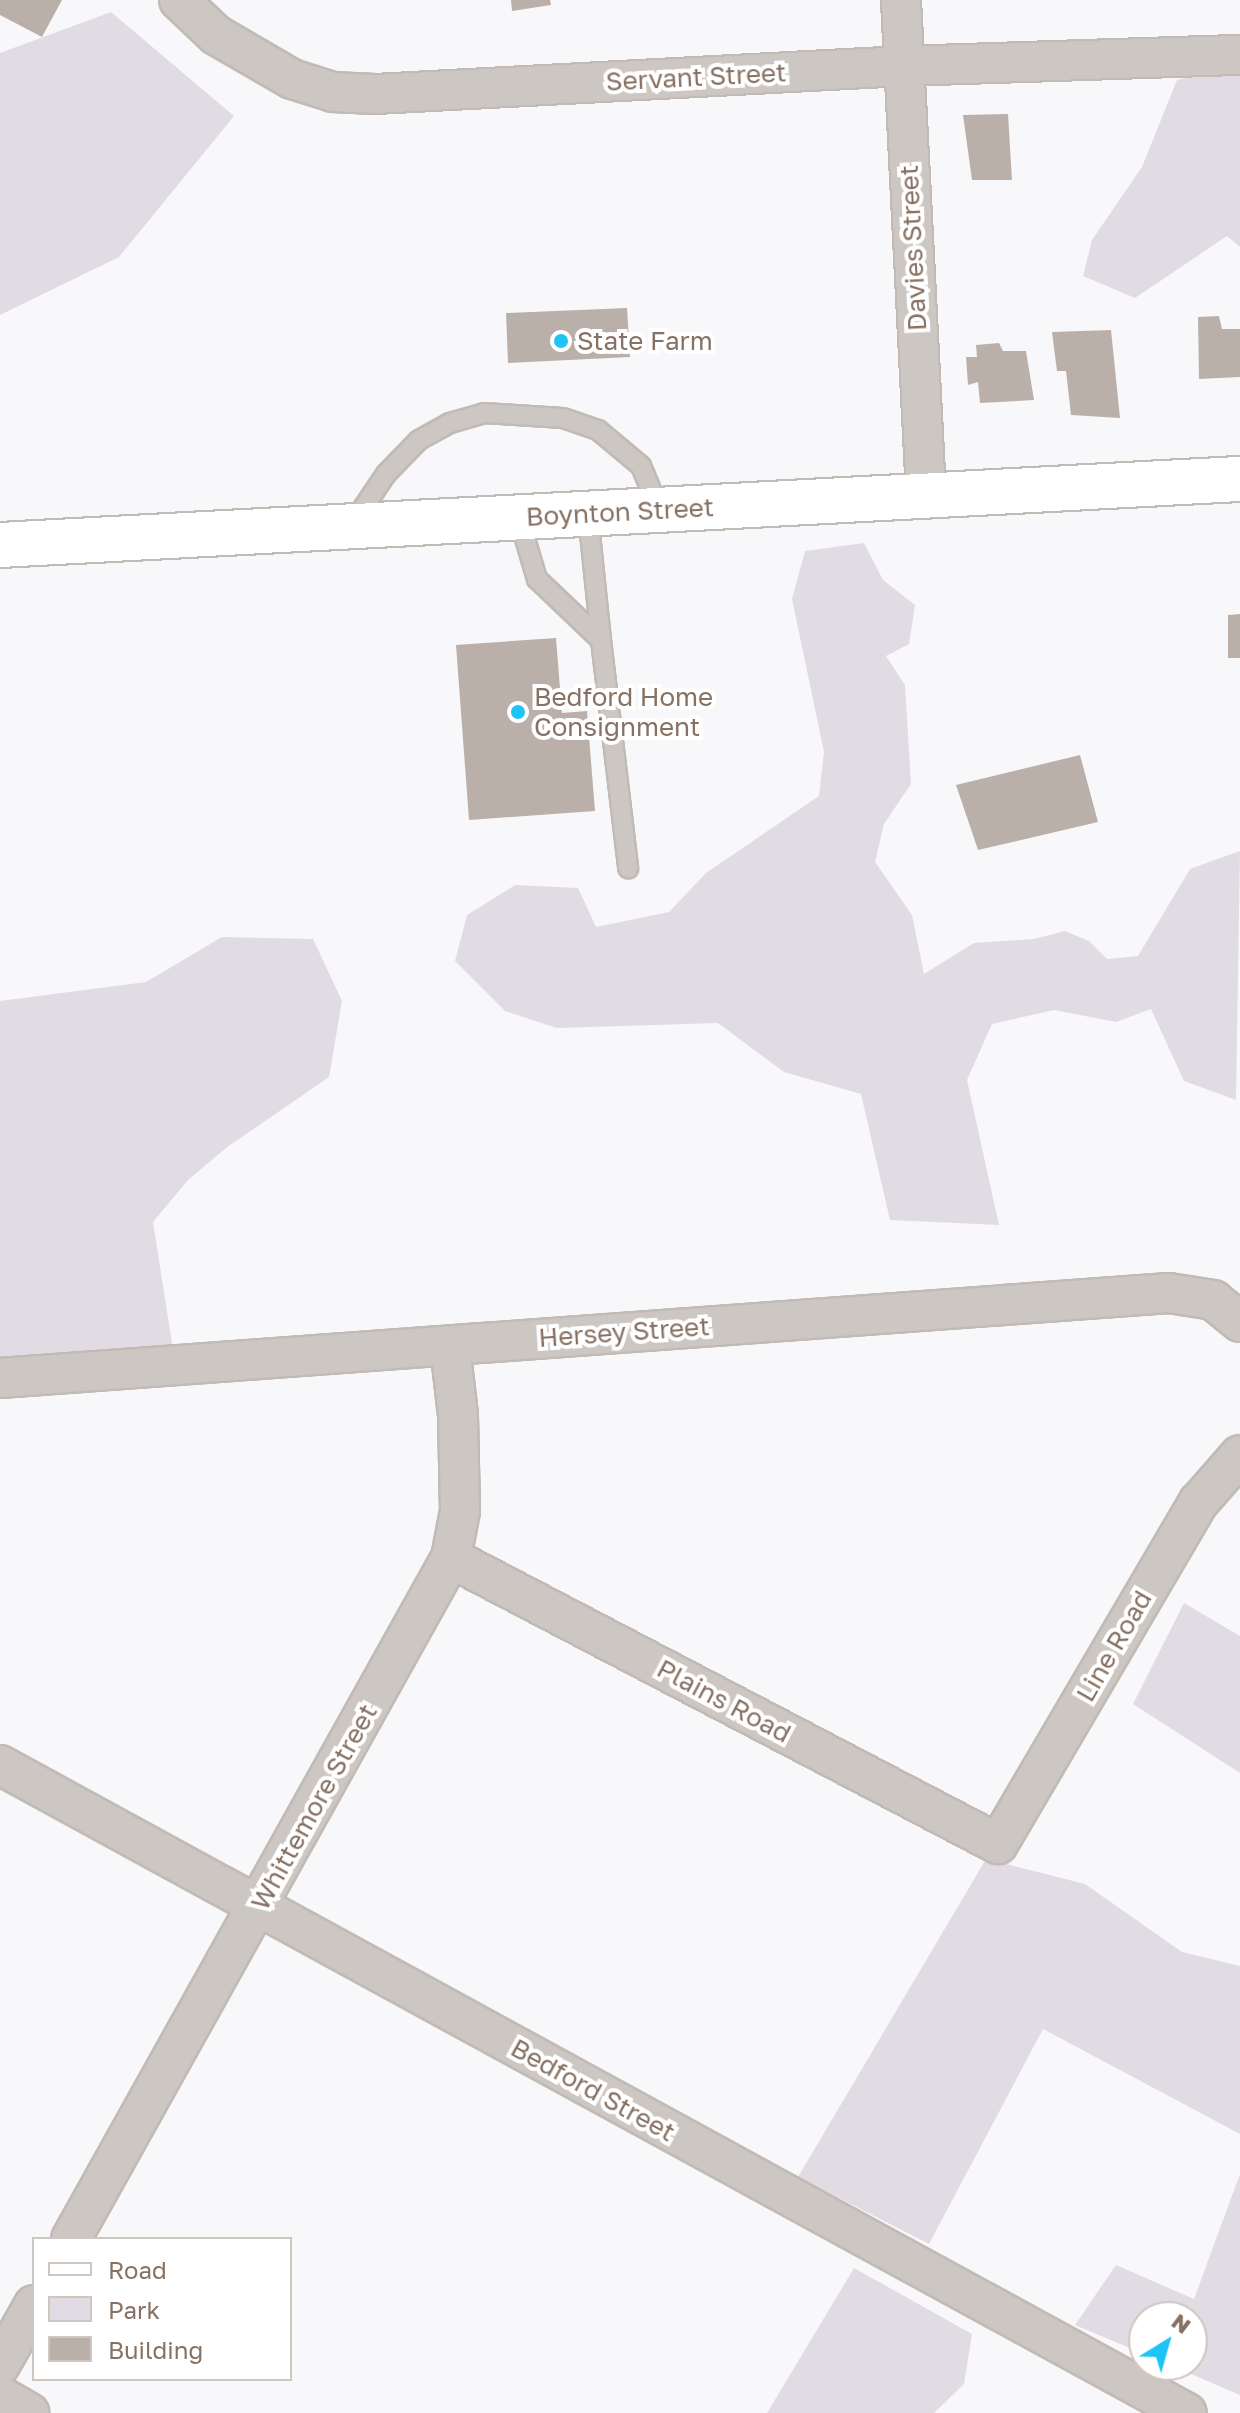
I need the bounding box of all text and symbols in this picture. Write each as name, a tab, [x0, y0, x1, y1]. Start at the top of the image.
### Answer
street label: Servant Street	[605, 57, 787, 97]
street label: Davies Street	[893, 164, 933, 332]
place label: State Farm	[577, 325, 713, 357]
marker: State Farm	[552, 332, 570, 350]
street label: Boynton Street	[525, 491, 715, 533]
place label: Bedford Home Consignment	[534, 681, 713, 742]
marker: Bedford Home Consignment	[509, 703, 527, 721]
street label: Hersey Street	[537, 1310, 711, 1354]
street label: Line Road	[1070, 1585, 1158, 1707]
street label: Plains Road	[652, 1653, 796, 1749]
street label: Whittemore Street	[244, 1699, 384, 1915]
street label: Bedford Street	[506, 2032, 680, 2148]
legend	[32, 2237, 292, 2381]
text: Road	[108, 2255, 167, 2284]
text: Park	[108, 2295, 160, 2324]
north arrow	[1128, 2301, 1208, 2381]
text: N	[1167, 2307, 1196, 2339]
text: Building	[108, 2335, 203, 2364]

